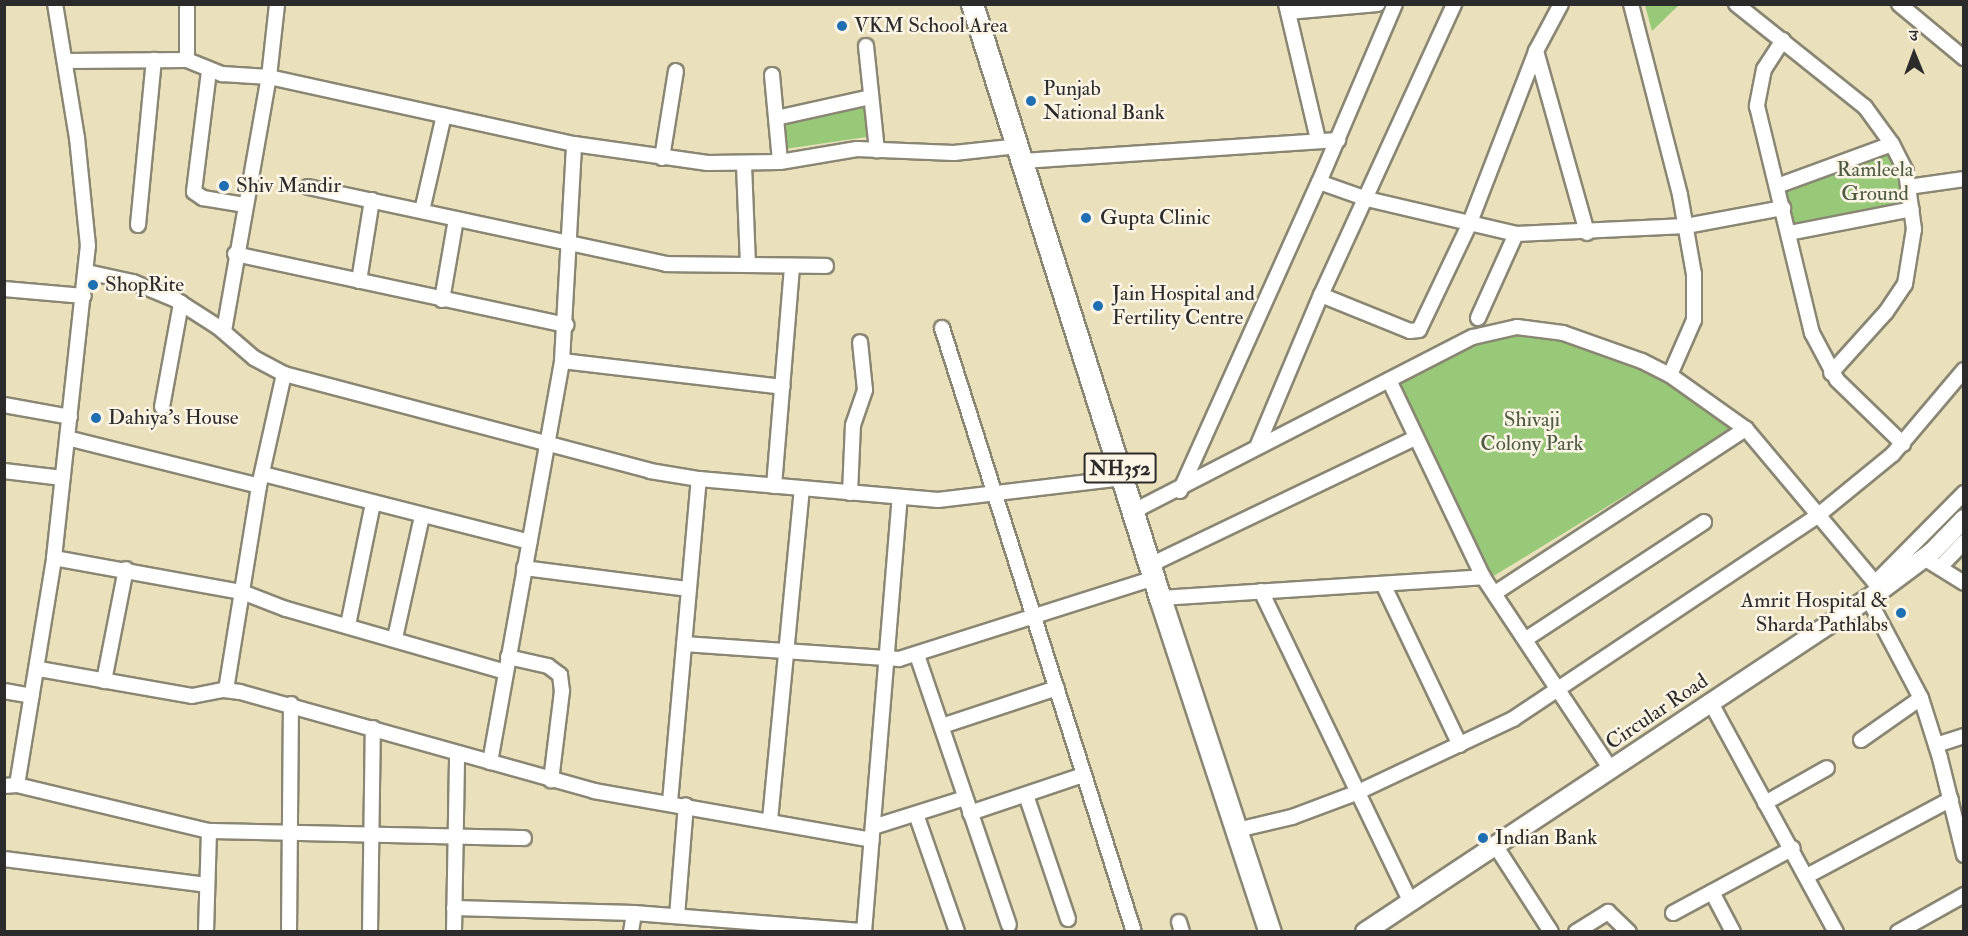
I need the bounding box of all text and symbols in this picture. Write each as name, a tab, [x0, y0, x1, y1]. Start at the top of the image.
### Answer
place label: VKM School Area	[854, 13, 1008, 39]
marker: VKM School Area	[835, 19, 849, 33]
north arrow	[1884, 24, 1944, 84]
text: उ	[1909, 26, 1918, 46]
place label: Punjab National Bank	[1043, 76, 1165, 126]
marker: Punjab National Bank	[1024, 94, 1038, 108]
park label: Ramleela Ground	[1837, 157, 1913, 207]
place label: Shiv Mandir	[236, 173, 341, 199]
marker: Shiv Mandir	[217, 179, 231, 193]
place label: Gupta Clinic	[1100, 205, 1210, 231]
marker: Gupta Clinic	[1077, 209, 1095, 227]
place label: ShopRite	[105, 272, 184, 298]
marker: ShopRite	[86, 278, 100, 292]
place label: Jain Hospital and Fertility Centre	[1112, 281, 1255, 331]
marker: Jain Hospital and Fertility Centre	[1089, 297, 1107, 315]
place label: Dahiya's House	[108, 405, 239, 431]
park label: Shivaji Colony Park	[1480, 407, 1584, 457]
marker: Dahiya's House	[89, 411, 103, 425]
road number: NH352	[1082, 451, 1158, 485]
place label: Amrit Hospital & Sharda Pathlabs	[1741, 588, 1888, 638]
marker: Amrit Hospital & Sharda Pathlabs	[1892, 604, 1910, 622]
street label: Circular Road	[1601, 669, 1713, 755]
place label: Indian Bank	[1495, 825, 1597, 851]
marker: Indian Bank	[1476, 831, 1490, 845]

